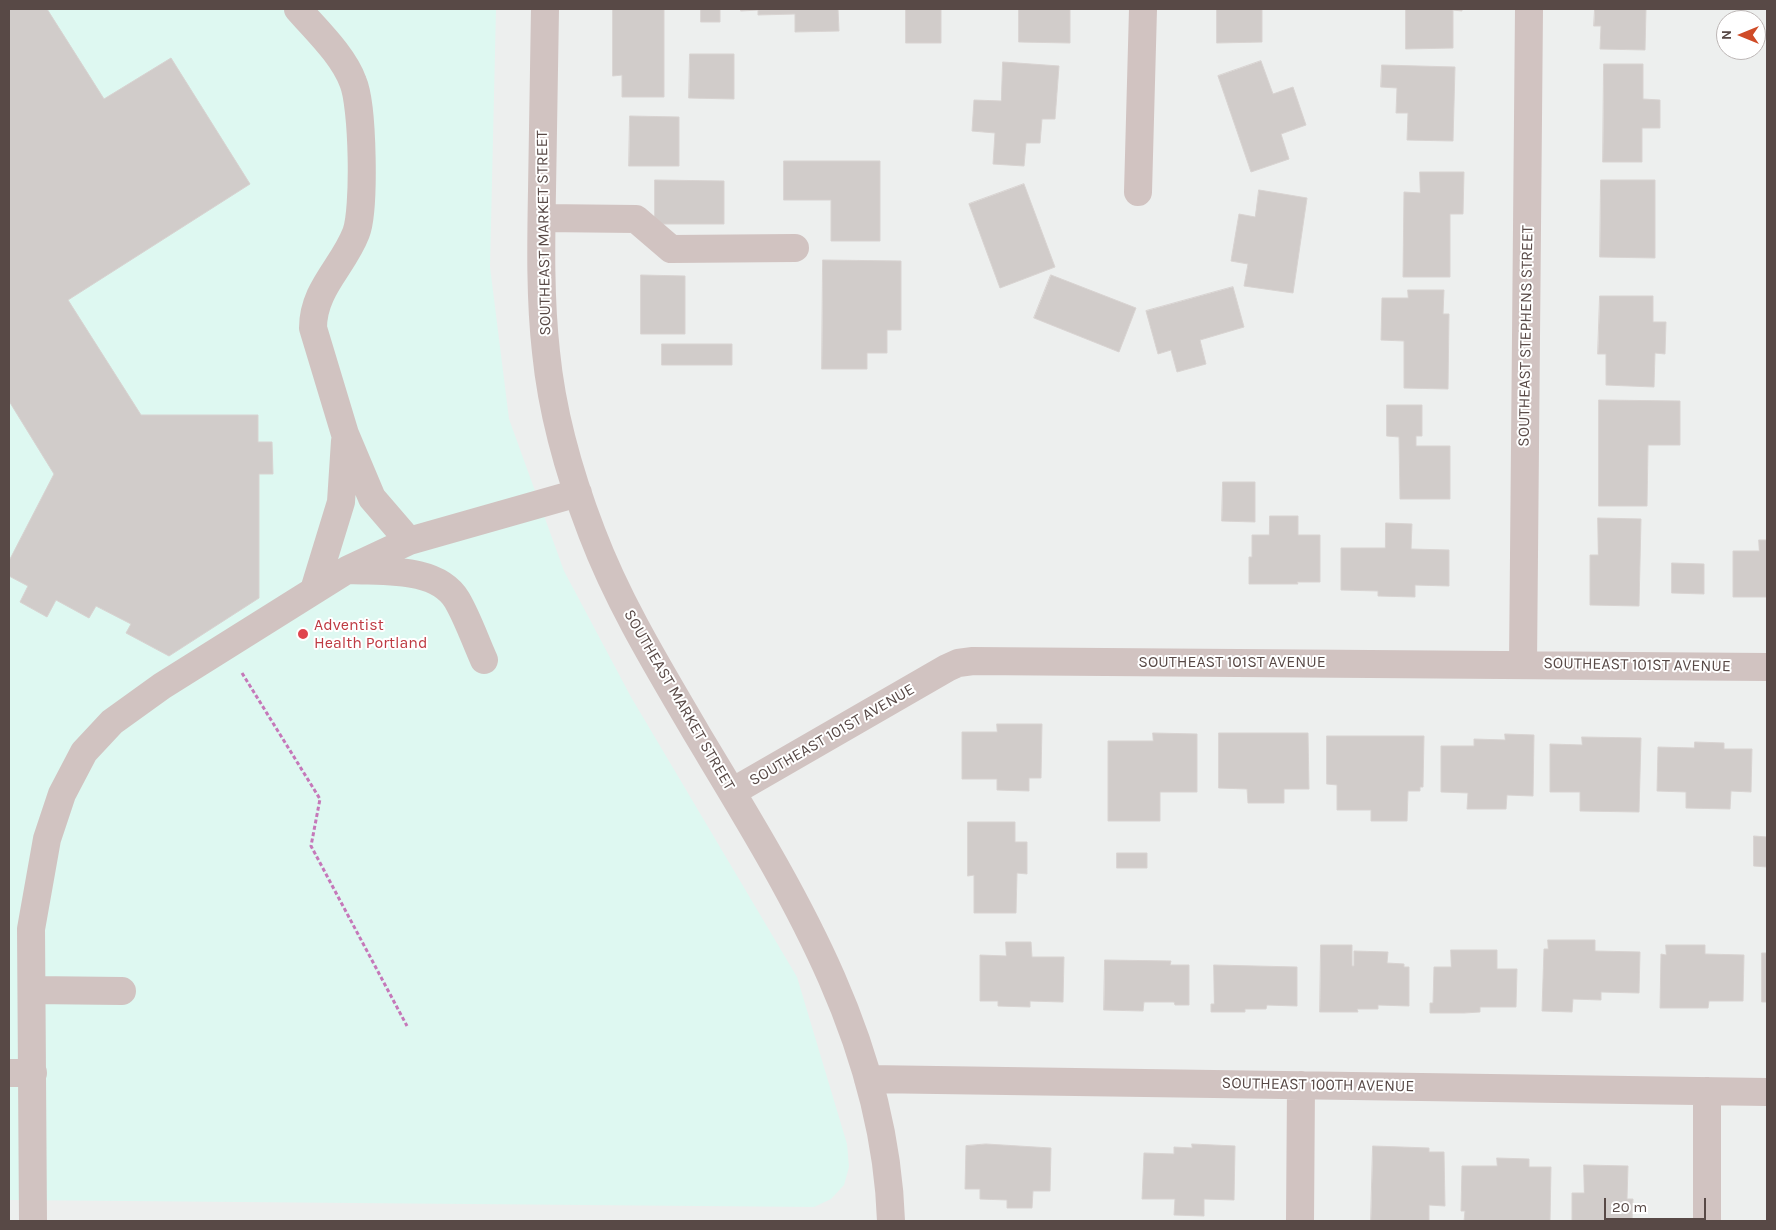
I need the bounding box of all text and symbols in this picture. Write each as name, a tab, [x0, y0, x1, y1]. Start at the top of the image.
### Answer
north arrow	[1716, 10, 1766, 60]
text: N	[1718, 30, 1735, 40]
street label: SOUTHEAST MARKET STREET	[533, 130, 555, 336]
street label: SOUTHEAST STEPHENS STREET	[1514, 225, 1538, 447]
street label: SOUTHEAST MARKET STREET	[619, 606, 739, 794]
place label: Adventist Health Portland	[314, 615, 427, 653]
marker: Adventist Health Portland	[296, 627, 310, 641]
street label: SOUTHEAST 101ST AVENUE	[1138, 652, 1326, 672]
street label: SOUTHEAST 101ST AVENUE	[1543, 654, 1731, 676]
street label: SOUTHEAST 101ST AVENUE	[746, 680, 918, 790]
street label: SOUTHEAST 100TH AVENUE	[1221, 1074, 1415, 1096]
scale bar	[1606, 1188, 1708, 1220]
text: 20 m	[1612, 1198, 1647, 1216]

